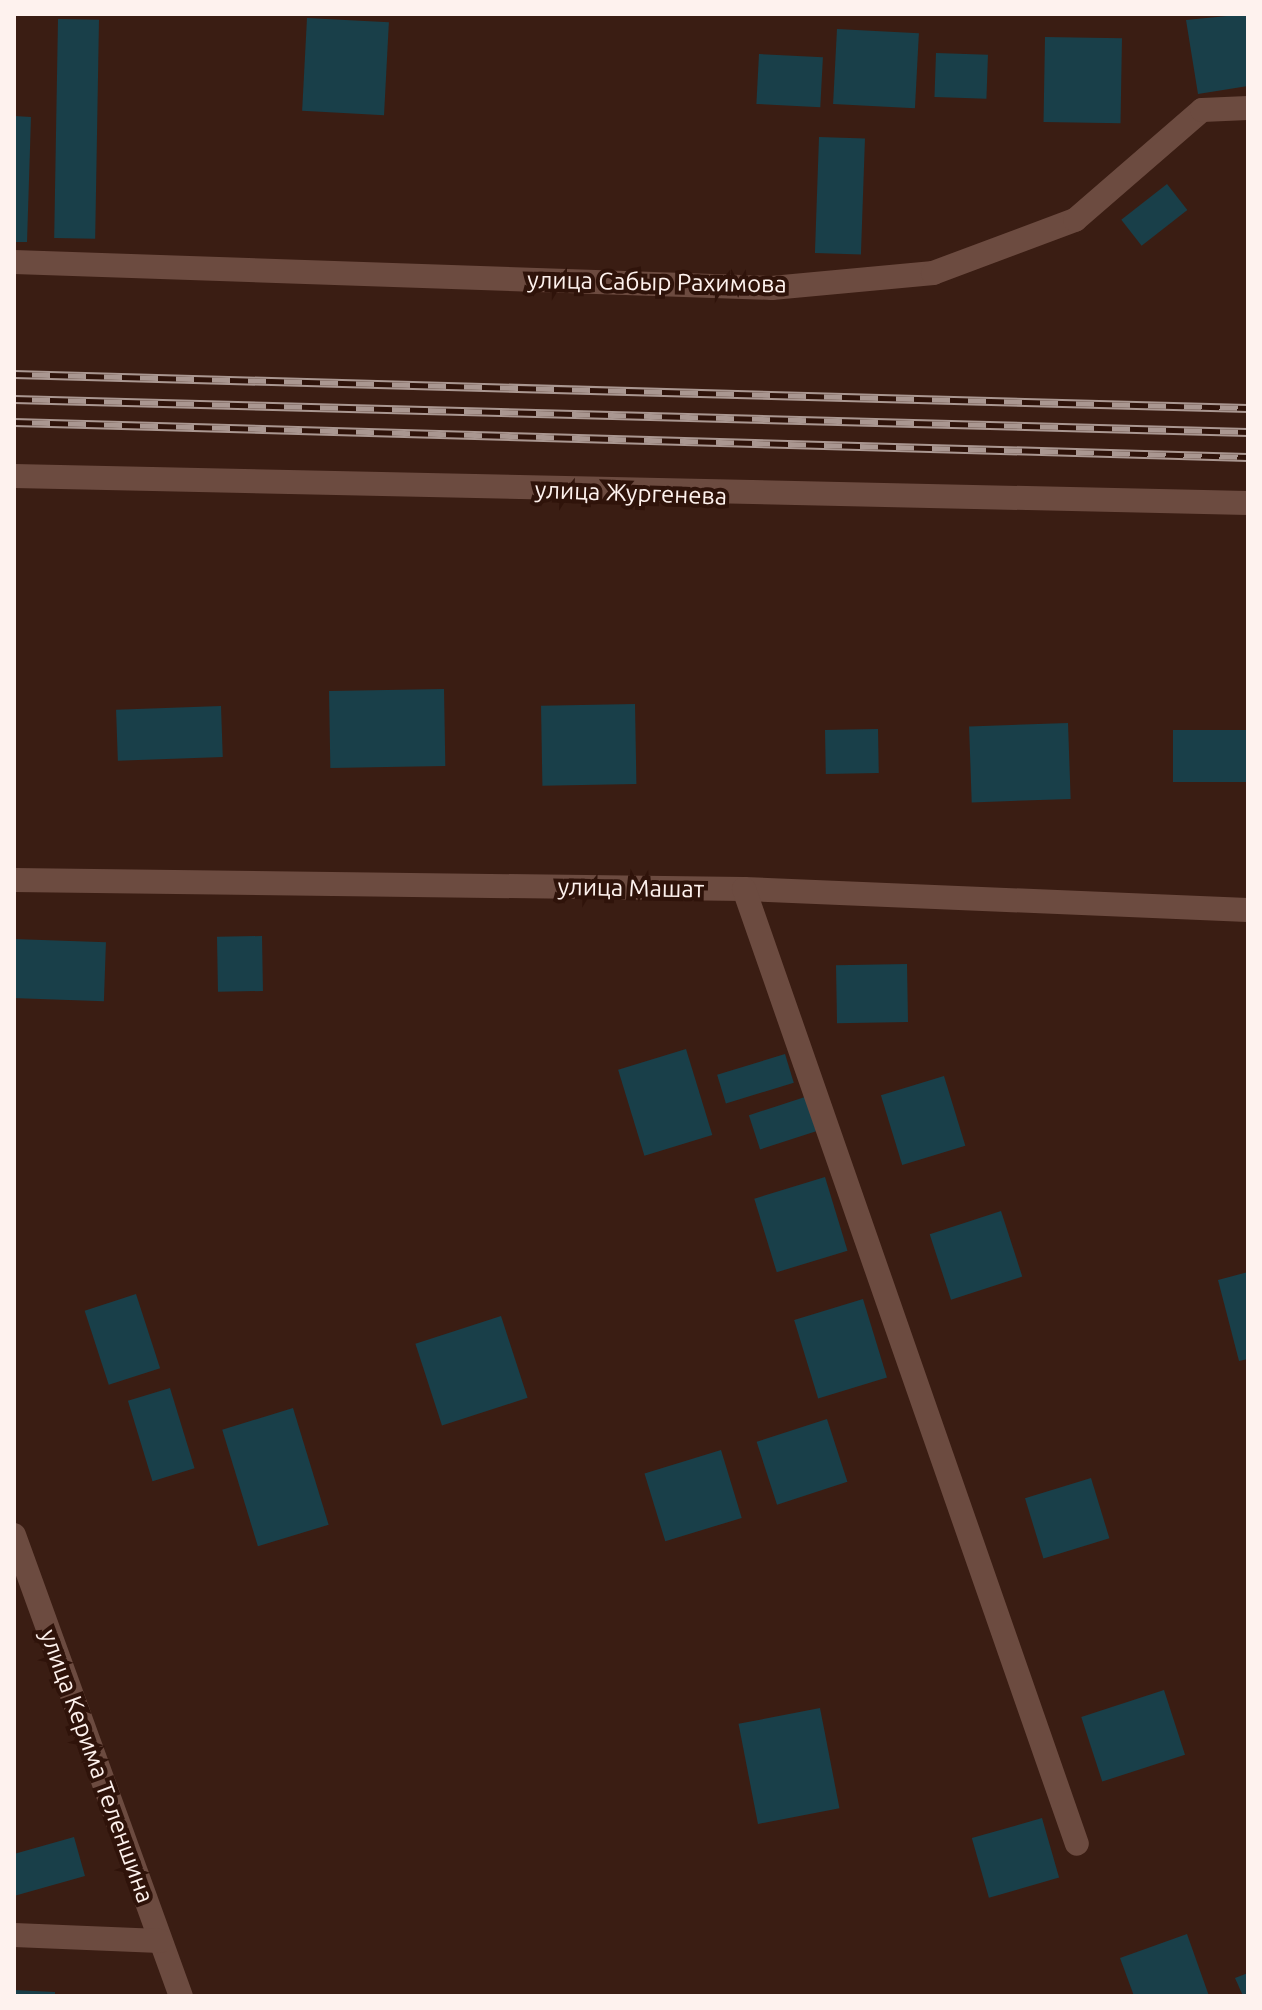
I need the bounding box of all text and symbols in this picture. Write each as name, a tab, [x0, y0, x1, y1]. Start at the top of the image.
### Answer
street label: улица Сабыр Рахимова	[527, 265, 787, 299]
street label: улица Жургенева	[534, 475, 728, 511]
street label: улица Машат	[557, 872, 705, 904]
street label: улица Керима Теленшина	[34, 1625, 160, 1907]

